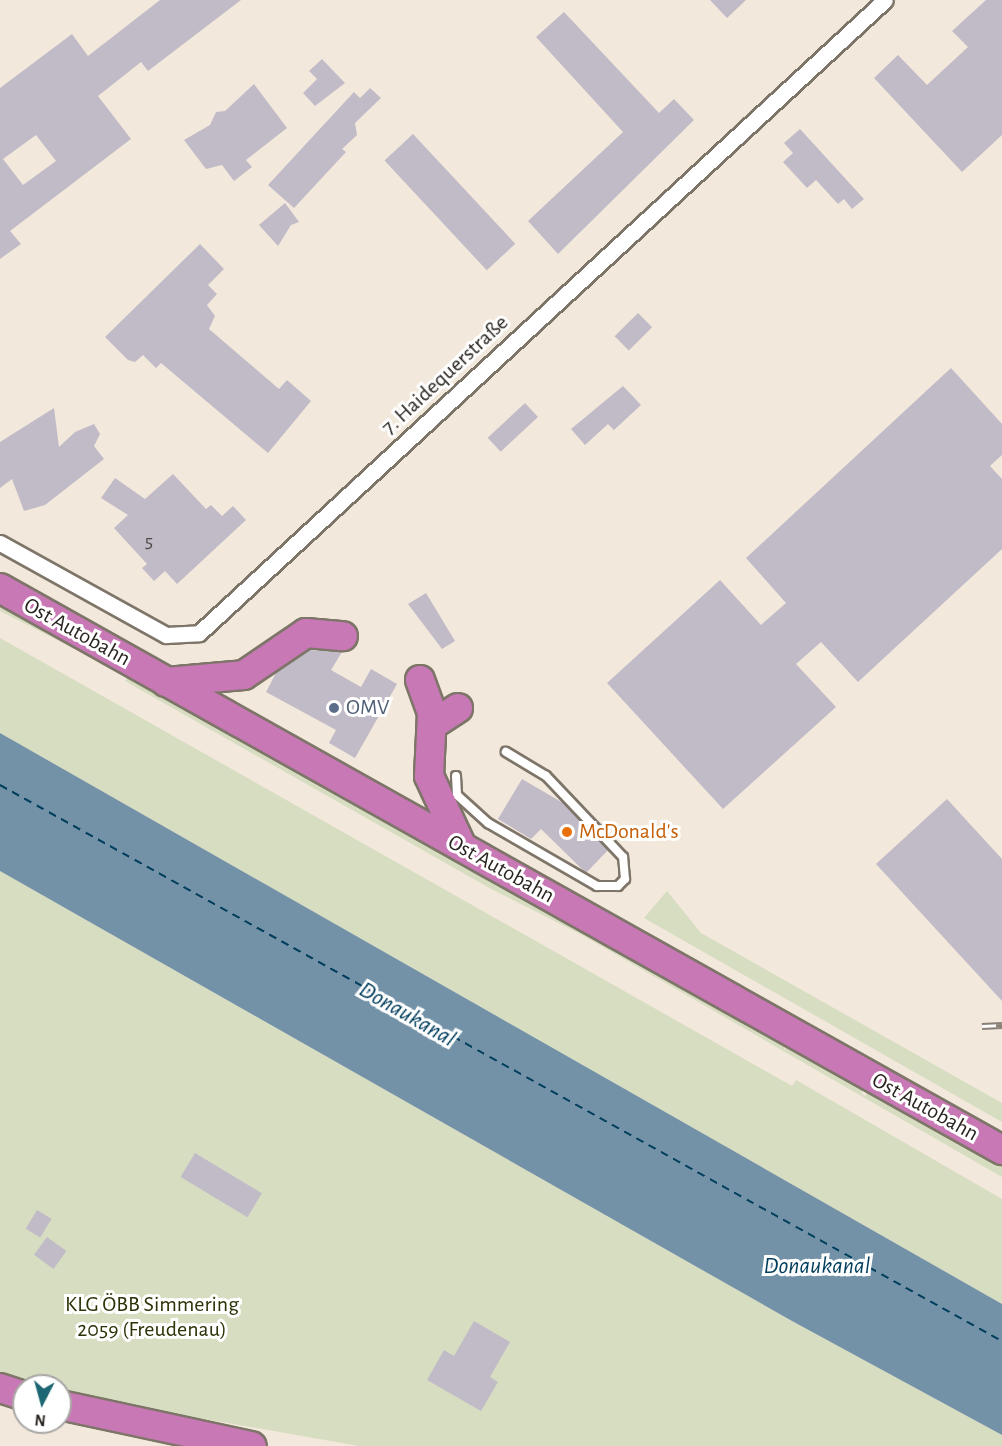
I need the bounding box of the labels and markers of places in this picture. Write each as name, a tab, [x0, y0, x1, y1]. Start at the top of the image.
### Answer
place label: OMV	[346, 695, 390, 721]
marker: OMV	[327, 701, 341, 715]
place label: McDonald's	[579, 819, 679, 845]
marker: McDonald's	[560, 825, 574, 839]

